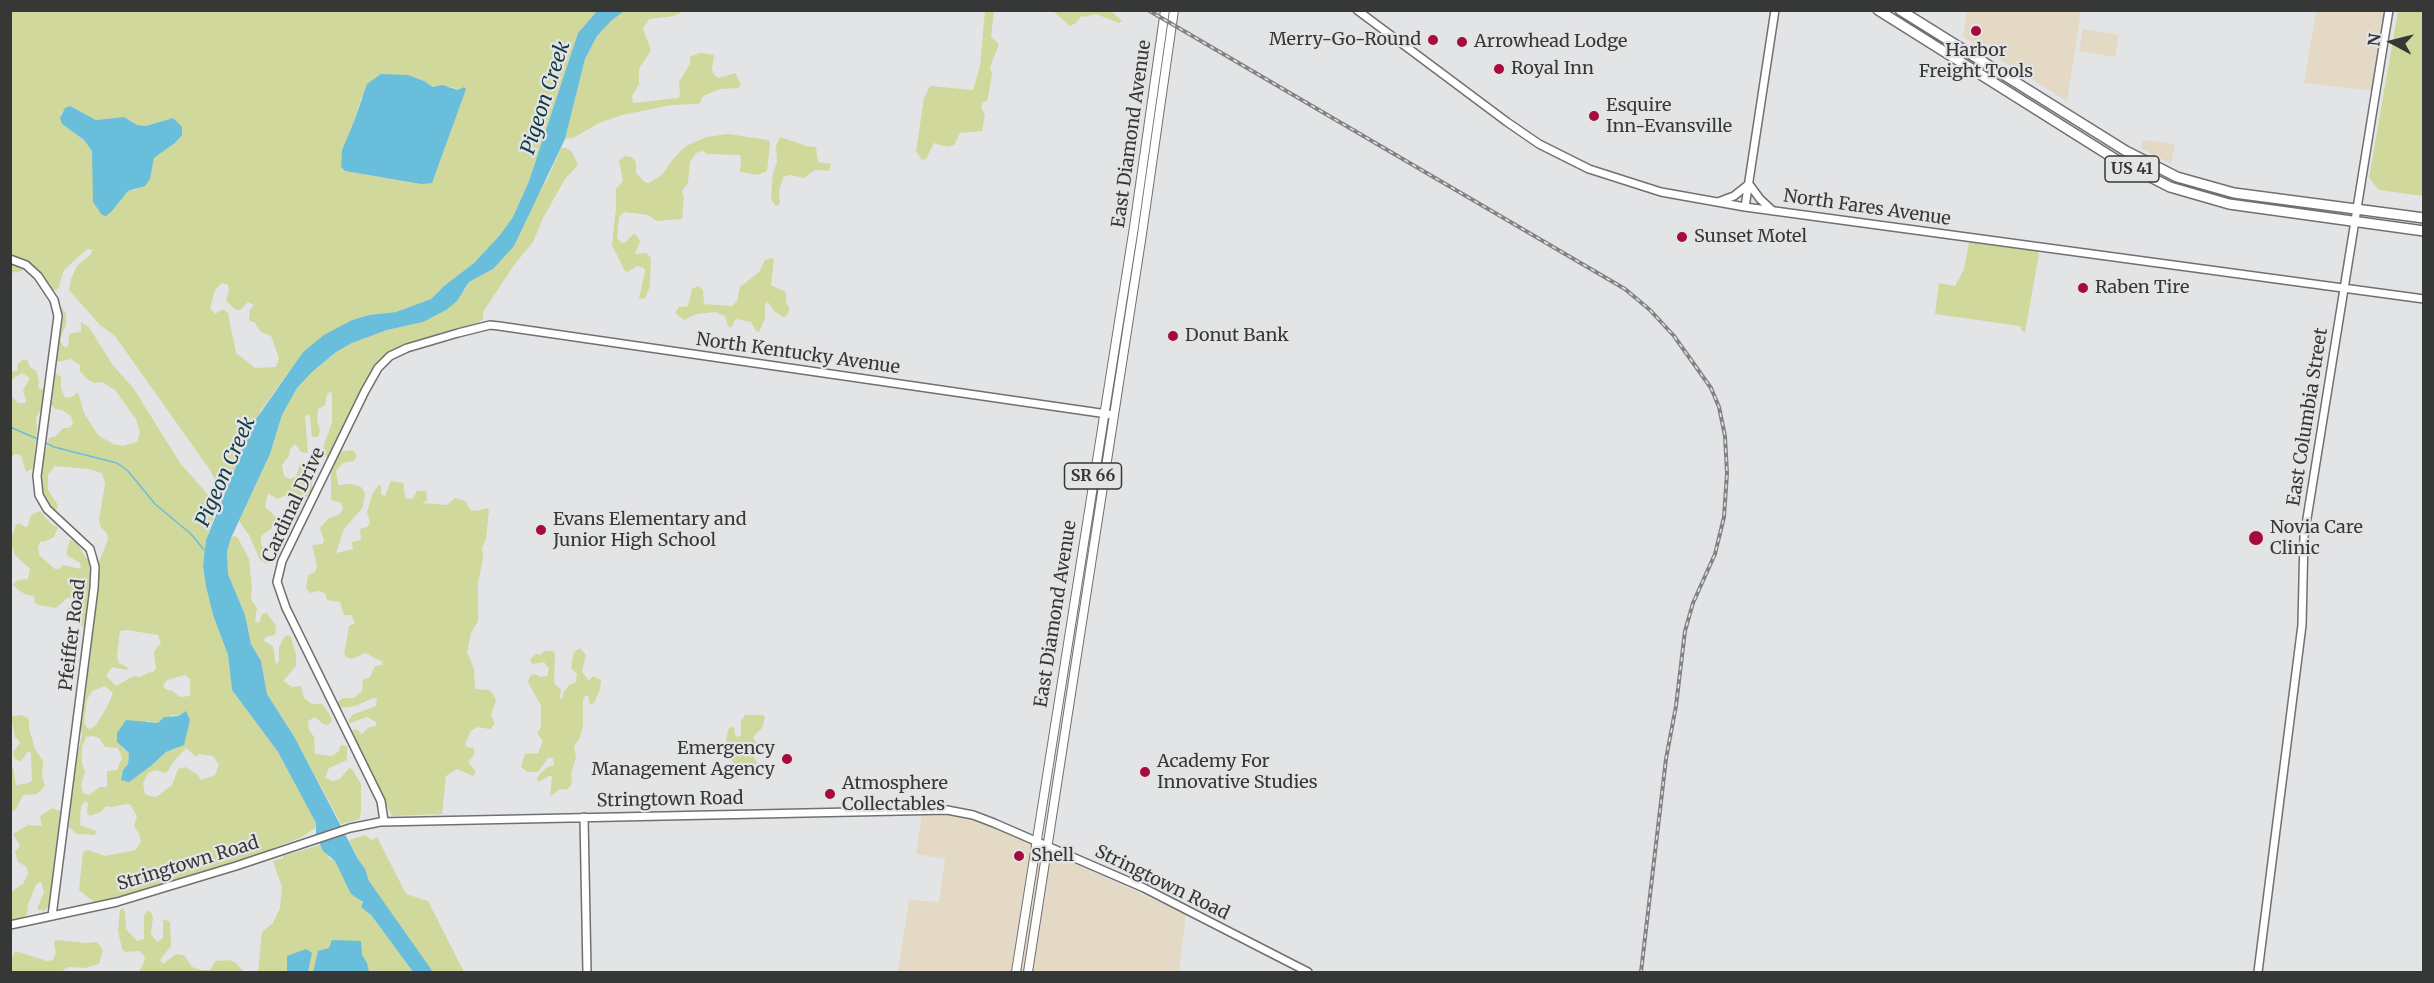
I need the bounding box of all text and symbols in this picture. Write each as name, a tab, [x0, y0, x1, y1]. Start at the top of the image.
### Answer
north arrow	[2362, 12, 2422, 72]
marker: Harbor Freight Tools	[1969, 24, 1983, 38]
place label: Merry-Go-Round	[1269, 29, 1421, 51]
place label: Arrowhead Lodge	[1474, 31, 1627, 53]
text: N	[2363, 32, 2385, 47]
marker: Merry-Go-Round	[1426, 33, 1440, 47]
marker: Arrowhead Lodge	[1455, 35, 1469, 49]
water label: Pigeon Creek	[516, 38, 576, 158]
street label: East Diamond Avenue	[1108, 39, 1156, 229]
place label: Harbor Freight Tools	[1919, 40, 2033, 82]
place label: Royal Inn	[1511, 58, 1594, 80]
marker: Royal Inn	[1492, 62, 1506, 76]
place label: Esquire Inn-Evansville	[1606, 95, 1732, 138]
marker: Esquire Inn-Evansville	[1587, 109, 1601, 123]
road number: US 41	[2105, 156, 2159, 182]
street label: North Fares Avenue	[1782, 186, 1952, 230]
place label: Sunset Motel	[1694, 226, 1807, 248]
marker: Sunset Motel	[1675, 230, 1689, 244]
place label: Raben Tire	[2095, 277, 2189, 299]
marker: Raben Tire	[2076, 281, 2090, 295]
place label: Donut Bank	[1185, 325, 1289, 347]
street label: East Columbia Street	[2283, 326, 2333, 508]
street label: North Kentucky Avenue	[695, 329, 901, 379]
marker: Donut Bank	[1166, 329, 1180, 343]
water label: Pigeon Creek	[191, 413, 261, 531]
street label: Cardinal Drive	[258, 444, 330, 566]
road number: SR 66	[1064, 463, 1122, 489]
place label: Evans Elementary and Junior High School	[553, 509, 747, 552]
place label: Novia Care Clinic	[2270, 517, 2363, 560]
street label: East Diamond Avenue	[1031, 519, 1081, 709]
marker: Evans Elementary and Junior High School	[534, 523, 548, 537]
marker: Novia Care Clinic	[2247, 529, 2265, 547]
street label: Pfeiffer Road	[55, 578, 91, 692]
place label: Emergency Management Agency	[592, 738, 775, 780]
place label: Academy For Innovative Studies	[1157, 751, 1318, 794]
marker: Emergency Management Agency	[780, 752, 794, 766]
marker: Academy For Innovative Studies	[1138, 765, 1152, 779]
place label: Atmosphere Collectables	[842, 773, 948, 816]
marker: Atmosphere Collectables	[823, 787, 837, 801]
street label: Stringtown Road	[596, 788, 744, 812]
street label: Stringtown Road	[115, 832, 261, 896]
street label: Stringtown Road	[1091, 841, 1233, 925]
place label: Shell	[1031, 845, 1074, 867]
marker: Shell	[1012, 849, 1026, 863]

